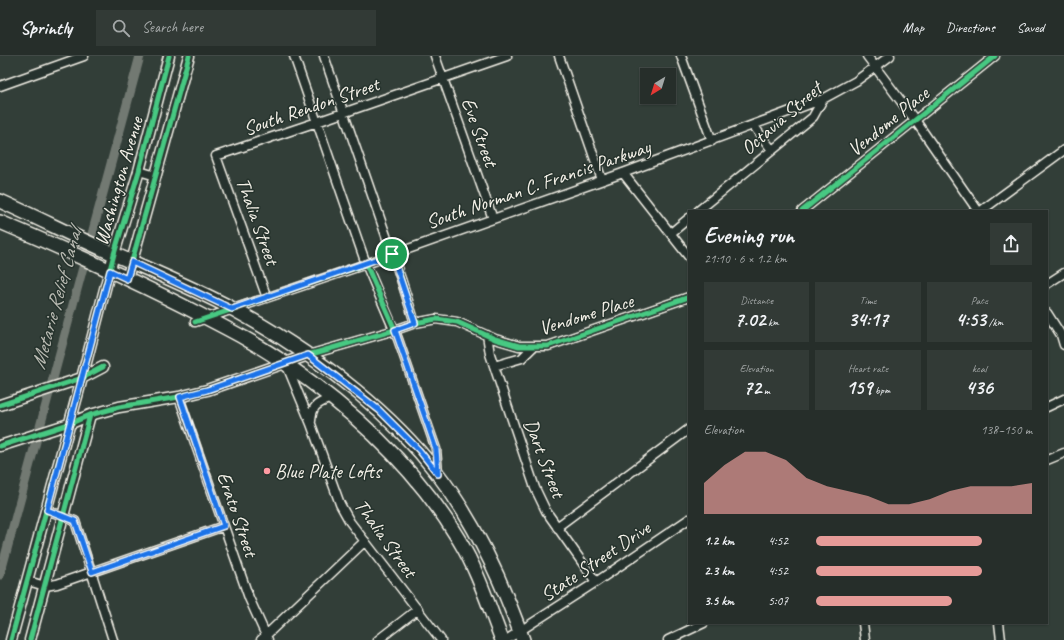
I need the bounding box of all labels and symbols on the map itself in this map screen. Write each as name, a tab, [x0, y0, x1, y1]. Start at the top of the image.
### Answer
north arrow	[640, 68, 676, 104]
street label: South Rendon Street	[240, 71, 385, 141]
street label: Octavia Street	[736, 74, 830, 160]
street label: Vendome Place	[843, 80, 935, 162]
street label: Eve Street	[456, 94, 504, 172]
street label: Washington Avenue	[88, 113, 149, 248]
street label: South Norman C. Francis Parkway	[423, 134, 655, 235]
street label: Thalia Street	[230, 174, 286, 270]
water label: Metarie Relief Canal	[25, 220, 89, 372]
pin	[375, 237, 409, 271]
street label: Vendome Place	[536, 288, 638, 341]
street label: Dart Street	[518, 415, 572, 503]
place label: Blue Plate Lofts	[275, 459, 383, 484]
marker: Blue Plate Lofts	[262, 466, 272, 476]
street label: Erato Street	[211, 468, 264, 562]
street label: Thalia Street	[349, 494, 424, 584]
street label: State Street Drive	[536, 515, 656, 607]

